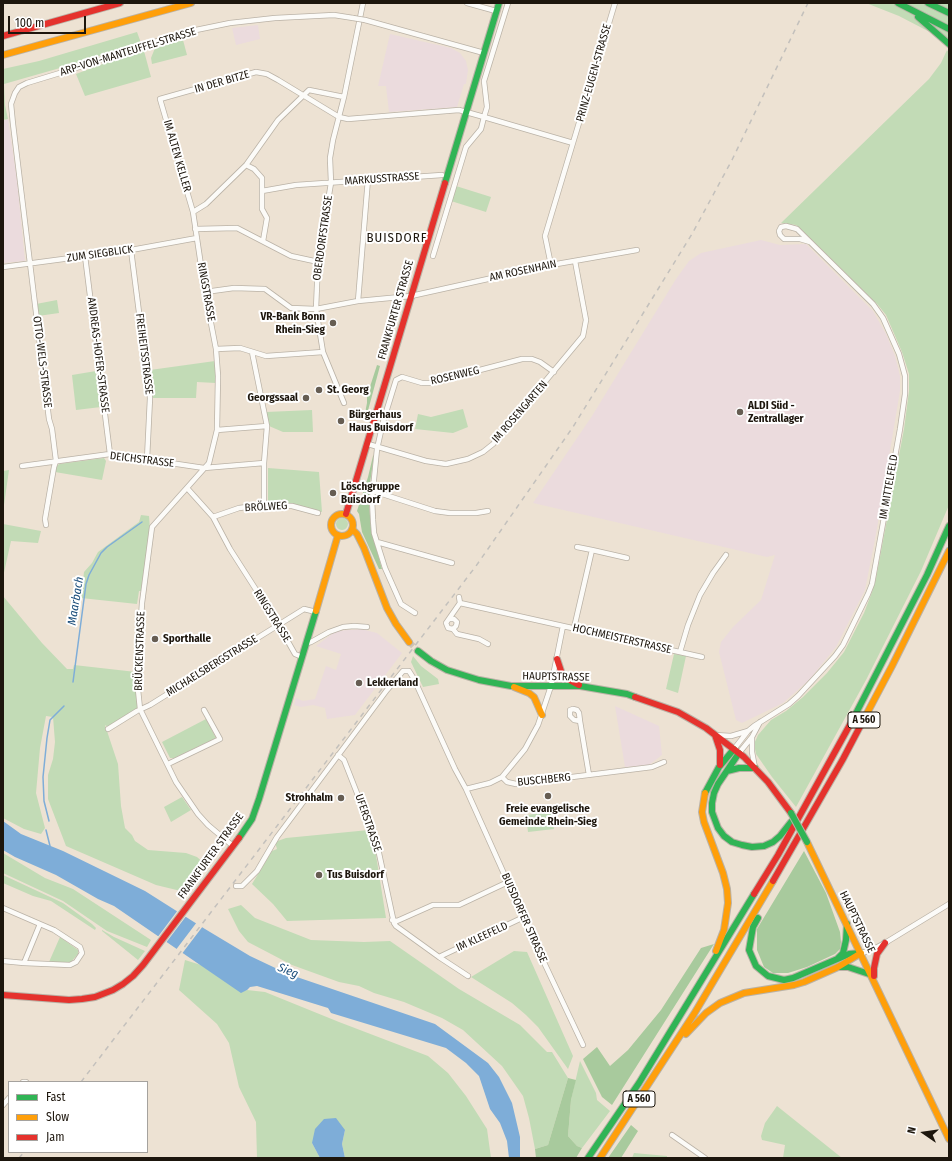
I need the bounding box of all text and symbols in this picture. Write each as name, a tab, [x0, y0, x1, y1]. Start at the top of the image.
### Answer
scale bar	[10, 8, 88, 34]
text: 100 m	[15, 16, 44, 30]
street label: PRINZ-EUGEN-STRASSE	[574, 22, 614, 124]
street label: ARP-VON-MANTEUFFEL-STRASSE	[58, 25, 198, 79]
street label: IN DER BITZE	[193, 68, 251, 96]
street label: IM ALTEN KELLER	[160, 118, 194, 194]
street label: MARKUSSTRASSE	[344, 170, 420, 188]
street label: OBERDORFSTRASSE	[310, 195, 336, 281]
district label: BUISDORF	[366, 230, 428, 246]
street label: ZUM SIEGBLICK	[66, 243, 134, 265]
street label: AM ROSENHAIN	[488, 257, 558, 285]
street label: FRANKFURTER STRASSE	[375, 259, 417, 361]
street label: RINGSTRASSE	[194, 261, 218, 323]
street label: ANDREAS-HOFER-STRASSE	[84, 297, 112, 413]
place label: VR-Bank Bonn Rhein-Sieg	[260, 310, 325, 336]
street label: FREIHEITSSTRASSE	[132, 313, 156, 395]
street label: OTTO-WELS-STRASSE	[30, 315, 54, 409]
marker: VR-Bank Bonn Rhein-Sieg	[328, 318, 338, 328]
street label: ROSENWEG	[429, 364, 481, 388]
street label: IM ROSENGARTEN	[489, 378, 551, 446]
place label: St. Georg	[327, 383, 369, 397]
marker: St. Georg	[314, 385, 324, 395]
place label: Georgssaal	[247, 391, 298, 405]
marker: Georgssaal	[301, 393, 311, 403]
place label: ALDI Süd - Zentrallager	[748, 399, 804, 425]
marker: ALDI Süd - Zentrallager	[735, 407, 745, 417]
place label: Bürgerhaus Haus Buisdorf	[349, 408, 413, 434]
marker: Bürgerhaus Haus Buisdorf	[336, 416, 346, 426]
street label: DEICHSTRASSE	[109, 450, 175, 470]
street label: IM MITTELFELD	[877, 454, 901, 520]
place label: Löschgruppe Buisdorf	[341, 480, 400, 506]
marker: Löschgruppe Buisdorf	[328, 488, 338, 498]
street label: BRÖLWEG	[244, 499, 288, 515]
water label: Maarbach	[65, 576, 87, 626]
street label: RINGSTRASSE	[251, 587, 293, 645]
street label: BRÜCKENSTRASSE	[132, 611, 148, 691]
street label: HOCHMEISTERSTRASSE	[571, 621, 673, 657]
place label: Sporthalle	[163, 632, 211, 646]
street label: MICHAELSBERGSTRASSE	[164, 632, 260, 700]
marker: Sporthalle	[150, 634, 160, 644]
street label: HAUPTSTRASSE	[522, 670, 590, 684]
place label: Lekkerland	[367, 676, 418, 690]
marker: Lekkerland	[354, 678, 364, 688]
road number: A 560	[848, 712, 880, 728]
street label: BUSCHBERG	[517, 771, 571, 789]
place label: Strohhalm	[286, 791, 333, 805]
marker: Freie evangelische Gemeinde Rhein-Sieg	[543, 791, 553, 801]
street label: UFERSTRASSE	[352, 792, 384, 854]
marker: Strohhalm	[336, 793, 346, 803]
place label: Freie evangelische Gemeinde Rhein-Sieg	[499, 802, 597, 828]
street label: FRANKFURTER STRASSE	[175, 810, 247, 902]
place label: Tus Buisdorf	[327, 868, 384, 882]
marker: Tus Buisdorf	[314, 870, 324, 880]
street label: BUISDORFER STRASSE	[498, 871, 550, 965]
street label: HAUPTSTRASSE	[836, 889, 878, 955]
street label: IM KLEEFELD	[454, 919, 510, 955]
water label: Sieg	[276, 960, 300, 982]
legend	[8, 1081, 148, 1153]
text: Fast	[46, 1090, 65, 1104]
road number: A 560	[623, 1091, 655, 1107]
text: Slow	[46, 1110, 69, 1124]
north arrow	[904, 1113, 944, 1153]
text: N	[905, 1126, 919, 1135]
text: Jam	[46, 1130, 64, 1144]

